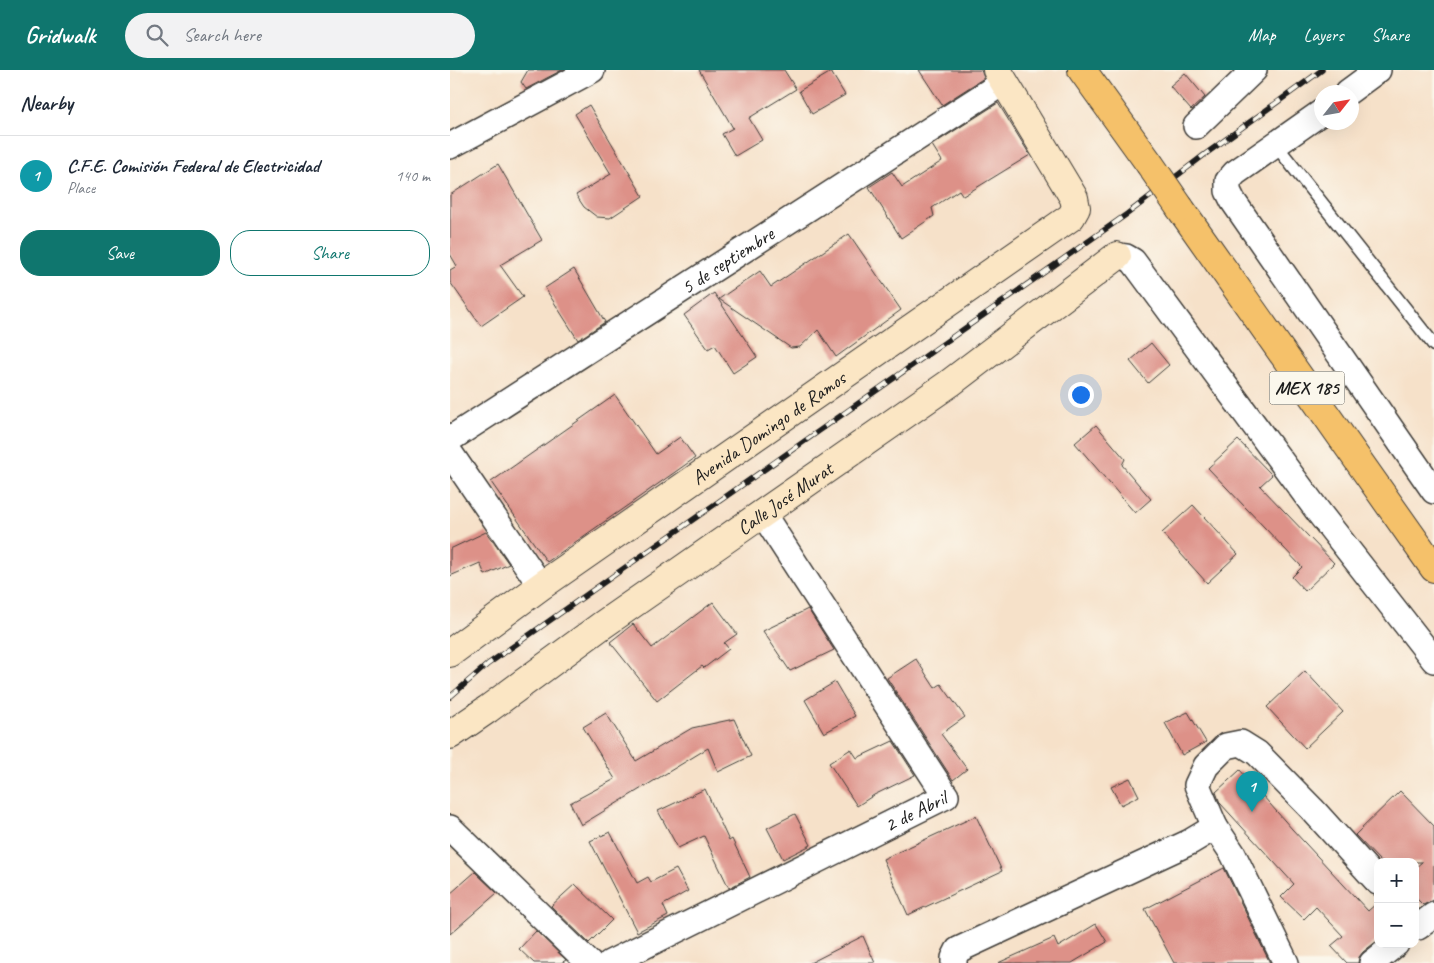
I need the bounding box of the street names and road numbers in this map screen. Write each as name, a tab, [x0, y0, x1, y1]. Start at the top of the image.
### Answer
street label: 5 de septiembre	[676, 220, 780, 299]
street label: Avenida Domingo de Ramos	[686, 364, 852, 490]
road number: MEX 185	[1270, 372, 1344, 404]
street label: Calle José Murat	[732, 455, 839, 540]
street label: 2 de Abril	[880, 784, 954, 837]

